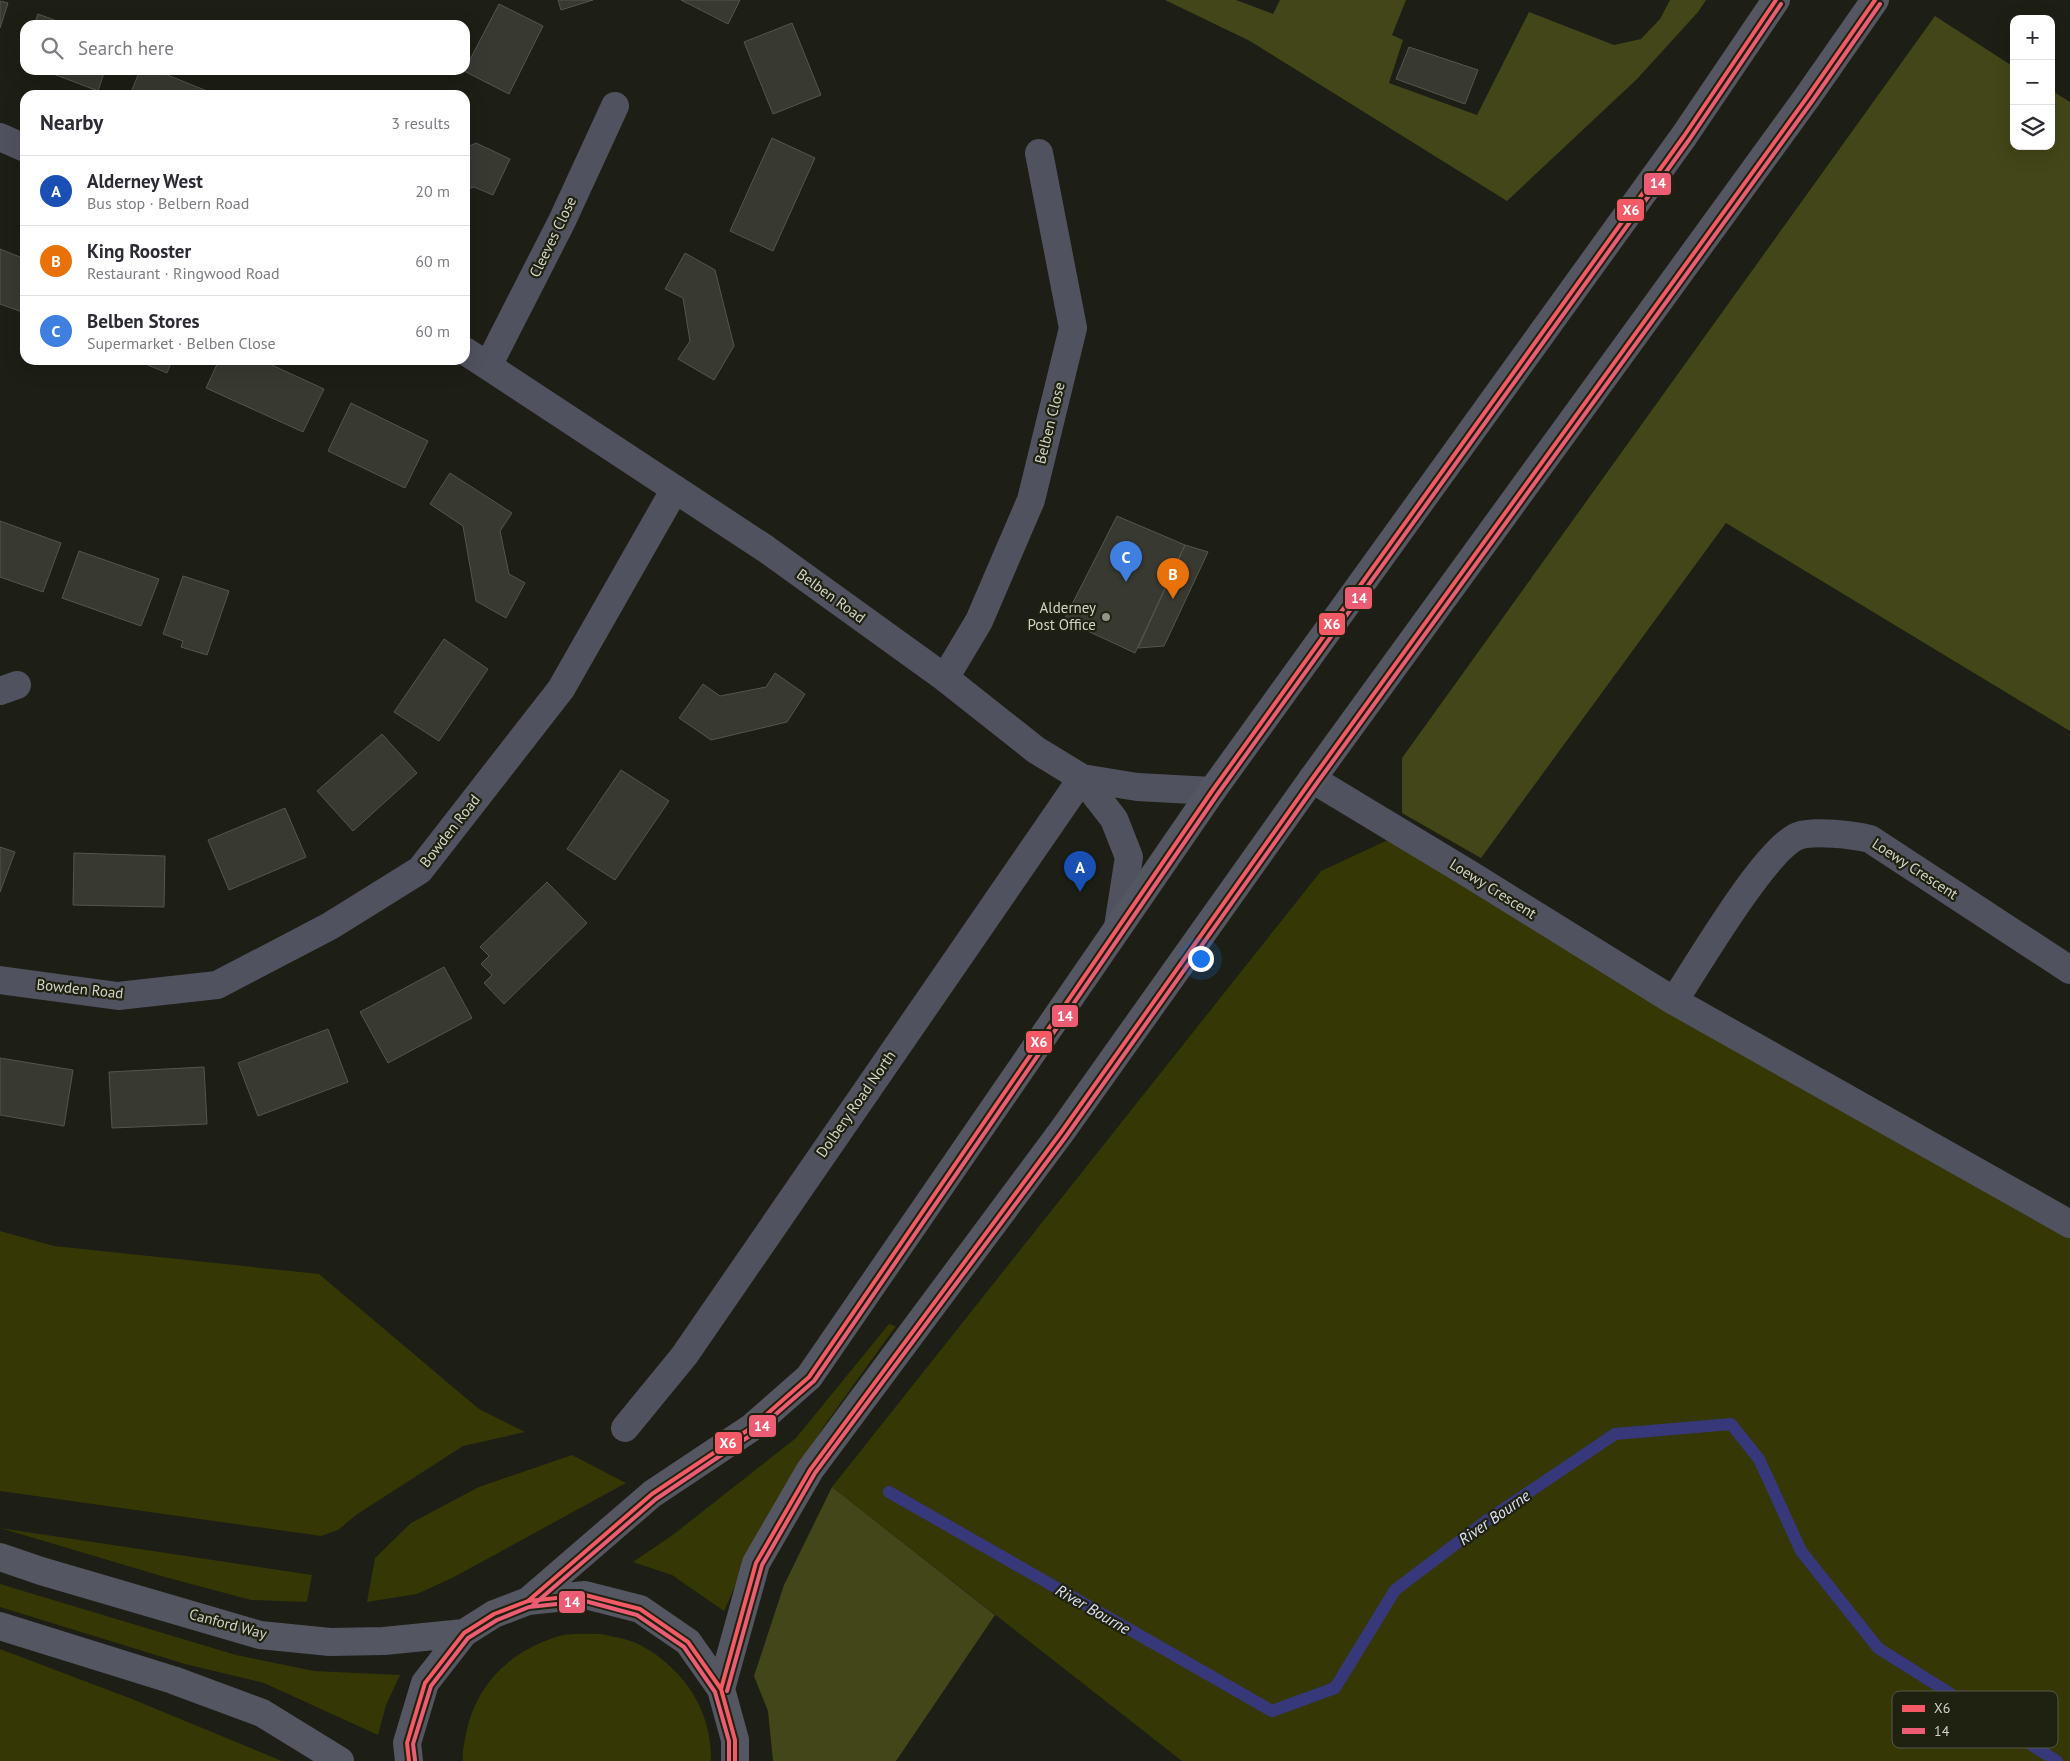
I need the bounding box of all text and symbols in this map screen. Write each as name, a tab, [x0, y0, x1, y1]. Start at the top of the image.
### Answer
map controls	[2010, 15, 2055, 150]
button: +	[2010, 15, 2055, 60]
search box	[20, 20, 470, 75]
icon: search	[38, 34, 66, 62]
text: Search here	[78, 36, 174, 60]
button: −	[2010, 60, 2055, 105]
button: layers	[2010, 105, 2055, 150]
text: Nearby	[40, 109, 103, 136]
text: 3 results	[391, 113, 450, 133]
text: Alderney West	[87, 169, 203, 193]
line badge: 14	[1643, 172, 1672, 196]
text: 14	[1650, 174, 1666, 192]
text: A	[51, 181, 61, 201]
text: 20 m	[415, 181, 450, 201]
text: Bus stop · Belbern Road	[87, 193, 249, 213]
street label: Cleeves Close	[525, 193, 580, 280]
line badge: X6	[1616, 198, 1645, 222]
text: X6	[1623, 201, 1639, 219]
text: King Rooster	[87, 239, 191, 263]
text: B	[51, 251, 61, 271]
text: 60 m	[415, 251, 450, 271]
text: Restaurant · Ringwood Road	[87, 263, 280, 283]
text: Belben Stores	[87, 309, 200, 333]
text: C	[52, 321, 60, 341]
text: 60 m	[415, 321, 450, 341]
text: Supermarket · Belben Close	[87, 333, 276, 353]
street label: Belben Close	[1030, 380, 1069, 466]
pin: C	[1110, 541, 1142, 582]
pin: B	[1157, 558, 1189, 599]
street label: Belben Road	[793, 564, 869, 627]
line badge: 14	[1344, 586, 1373, 610]
text: 14	[1351, 589, 1367, 607]
place label: Alderney Post Office	[1028, 598, 1096, 634]
marker: Alderney Post Office	[1100, 611, 1112, 623]
line badge: X6	[1318, 612, 1346, 636]
text: X6	[1324, 615, 1340, 633]
street label: Bowden Road	[415, 790, 484, 871]
street label: Loewy Crescent	[1869, 834, 1962, 903]
pin: A	[1064, 851, 1096, 892]
street label: Loewy Crescent	[1446, 854, 1540, 923]
your location	[1188, 946, 1214, 972]
street label: Bowden Road	[36, 974, 124, 1003]
line badge: 14	[1051, 1004, 1079, 1028]
text: 14	[1057, 1007, 1073, 1025]
line badge: X6	[1025, 1030, 1053, 1054]
text: X6	[1031, 1033, 1047, 1051]
street label: Dolbery Road North	[812, 1047, 900, 1161]
line badge: 14	[748, 1414, 777, 1438]
text: 14	[754, 1417, 770, 1435]
line badge: X6	[714, 1431, 743, 1455]
text: X6	[720, 1434, 736, 1452]
water label: River Bourne	[1454, 1485, 1534, 1549]
water label: River Bourne	[1052, 1580, 1134, 1639]
line badge: 14	[558, 1590, 586, 1614]
text: 14	[564, 1593, 580, 1611]
street label: Canford Way	[187, 1604, 269, 1643]
legend	[1892, 1691, 2058, 1748]
text: X6	[1934, 1699, 1950, 1717]
text: 14	[1934, 1722, 1950, 1740]

